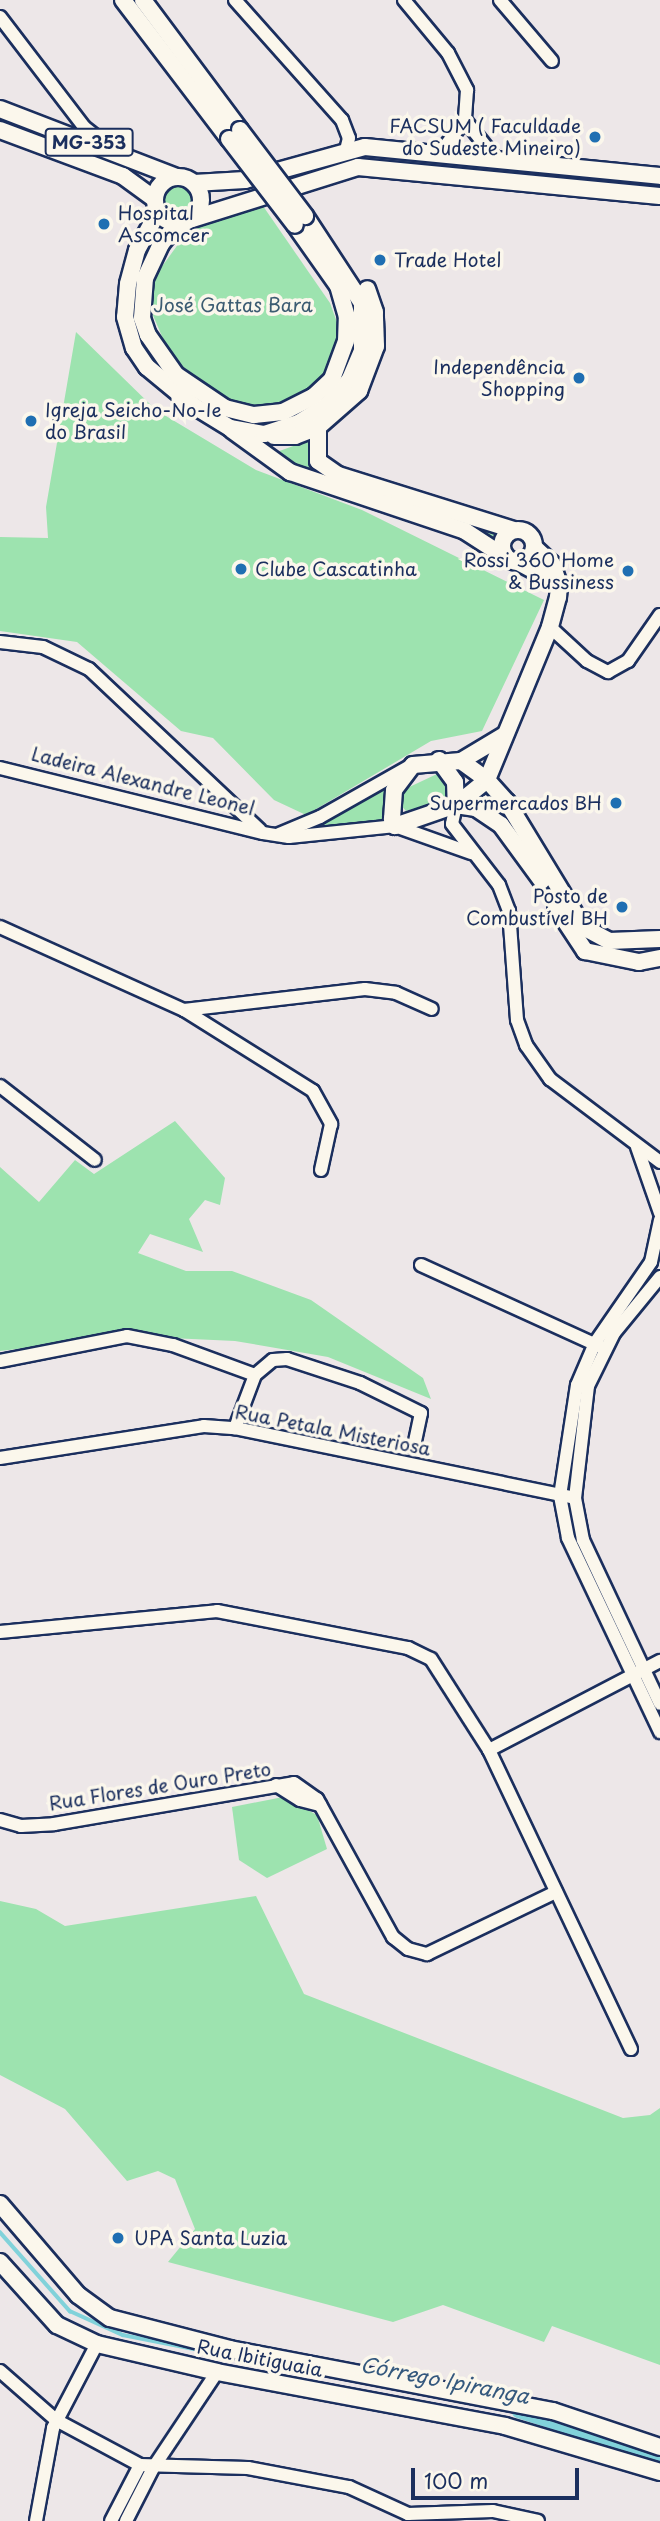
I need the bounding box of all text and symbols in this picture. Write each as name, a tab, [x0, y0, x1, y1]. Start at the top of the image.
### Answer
place label: FACSUM ( Faculdade do Sudeste Mineiro)	[388, 115, 581, 159]
road number: MG-353	[43, 127, 134, 156]
marker: FACSUM ( Faculdade do Sudeste Mineiro)	[587, 129, 603, 145]
place label: Hospital Ascomcer	[118, 202, 209, 246]
marker: Hospital Ascomcer	[96, 216, 112, 232]
place label: Trade Hotel	[394, 249, 501, 271]
marker: Trade Hotel	[372, 252, 388, 268]
park label: José Gattas Bara	[153, 294, 313, 316]
place label: Independência Shopping	[433, 356, 565, 400]
marker: Independência Shopping	[571, 370, 587, 386]
place label: Igreja Seicho-No-Ie do Brasil	[45, 399, 222, 443]
marker: Igreja Seicho-No-Ie do Brasil	[23, 413, 39, 429]
place label: Rossi 360 Home & Bussiness	[463, 549, 614, 593]
place label: Clube Cascatinha	[255, 558, 417, 580]
marker: Clube Cascatinha	[233, 561, 249, 577]
marker: Rossi 360 Home & Bussiness	[620, 563, 636, 579]
street label: Ladeira Alexandre Leonel	[29, 742, 257, 820]
place label: Supermercados BH	[429, 792, 602, 814]
marker: Supermercados BH	[608, 795, 624, 811]
place label: Posto de Combustível BH	[465, 885, 608, 929]
marker: Posto de Combustível BH	[614, 899, 630, 915]
street label: Rua Petala Misteriosa	[233, 1400, 433, 1460]
street label: Rua Flores de Ouro Preto	[46, 1757, 274, 1815]
place label: UPA Santa Luzia	[134, 2227, 287, 2249]
marker: UPA Santa Luzia	[108, 2228, 128, 2248]
street label: Rua Ibitiguaia	[194, 2334, 326, 2382]
water label: Córrego Ipiranga	[358, 2350, 532, 2408]
scale bar	[415, 2454, 583, 2498]
text: 100 m	[424, 2464, 488, 2496]

